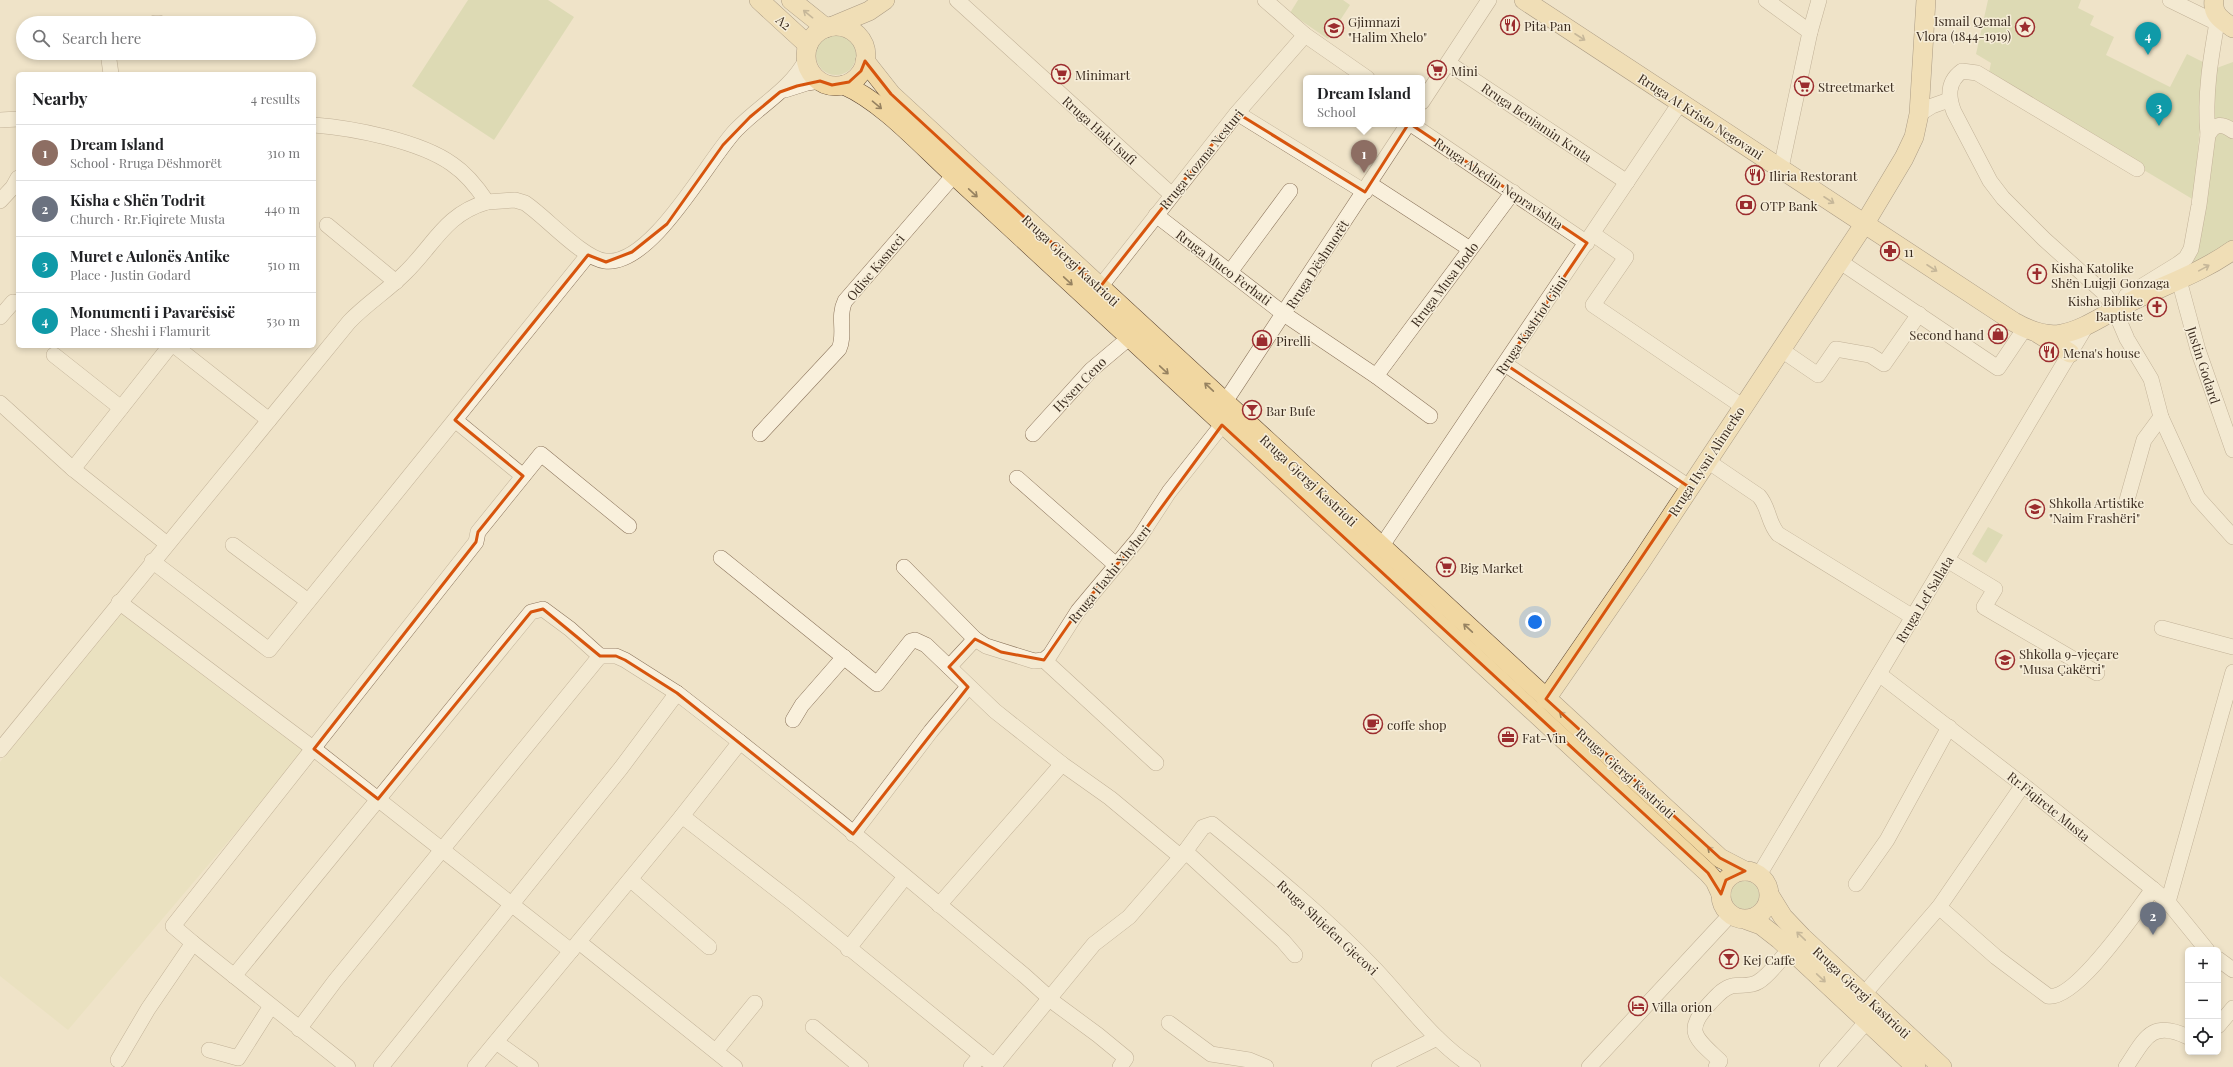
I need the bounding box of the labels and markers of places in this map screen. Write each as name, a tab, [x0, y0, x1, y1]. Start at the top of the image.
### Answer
place label: Ismail Qemal Vlora (1844-1919)	[1915, 12, 2011, 44]
place label: Gjimnazi "Halim Xhelo"	[1348, 13, 1427, 45]
restaurant icon: Pita Pan	[1499, 14, 1521, 36]
place icon: Ismail Qemal Vlora (1844-1919)	[2014, 16, 2036, 38]
school or university icon: Gjimnazi "Halim Xhelo"	[1323, 17, 1345, 39]
place label: Pita Pan	[1524, 17, 1572, 34]
pin: 4	[2135, 22, 2161, 55]
supermarket icon: Mini	[1426, 59, 1448, 81]
place label: Mini	[1451, 62, 1478, 79]
supermarket icon: Minimart	[1050, 63, 1072, 85]
place label: Minimart	[1075, 66, 1131, 83]
supermarket icon: Streetmarket	[1793, 75, 1815, 97]
place label: Streetmarket	[1818, 78, 1895, 95]
pin: 3	[2146, 93, 2172, 126]
pin: 1	[1351, 140, 1377, 173]
restaurant icon: Iliria Restorant	[1744, 164, 1766, 186]
place label: Iliria Restorant	[1769, 167, 1858, 184]
bank icon: OTP Bank	[1735, 194, 1757, 216]
place label: OTP Bank	[1760, 197, 1819, 214]
pharmacy icon: 11	[1879, 240, 1901, 262]
place label: 11	[1904, 243, 1914, 260]
place label: Kisha Katolike Shën Luigji Gonzaga	[2051, 259, 2170, 291]
church icon: Kisha Katolike Shën Luigji Gonzaga	[2026, 263, 2048, 285]
place label: Kisha Biblike Baptiste	[2068, 292, 2143, 324]
church icon: Kisha Biblike Baptiste	[2146, 296, 2168, 318]
shop icon: Second hand	[1987, 323, 2009, 345]
place label: Second hand	[1909, 326, 1984, 343]
shop icon: Pirelli	[1251, 329, 1273, 351]
place label: Pirelli	[1276, 332, 1311, 349]
restaurant icon: Mena's house	[2038, 341, 2060, 363]
place label: Mena's house	[2063, 344, 2141, 361]
bar icon: Bar Bufe	[1241, 399, 1263, 421]
place label: Bar Bufe	[1266, 402, 1316, 419]
place label: Shkolla Artistike "Naim Frashëri"	[2049, 494, 2144, 526]
school or university icon: Shkolla Artistike "Naim Frashëri"	[2024, 498, 2046, 520]
supermarket icon: Big Market	[1435, 556, 1457, 578]
place label: Big Market	[1460, 559, 1524, 576]
place label: Shkolla 9-vjeçare "Musa Çakërri"	[2019, 645, 2119, 677]
school or university icon: Shkolla 9-vjeçare "Musa Çakërri"	[1994, 649, 2016, 671]
cafe icon: coffe shop	[1362, 713, 1384, 735]
place label: coffe shop	[1387, 716, 1447, 733]
office icon: Fat-Vin	[1497, 726, 1519, 748]
place label: Fat-Vin	[1522, 729, 1566, 746]
pin: 2	[2140, 902, 2166, 935]
bar icon: Kej Caffe	[1718, 948, 1740, 970]
place label: Kej Caffe	[1743, 951, 1795, 968]
hotel icon: Villa orion	[1627, 995, 1649, 1017]
place label: Villa orion	[1651, 998, 1712, 1015]

